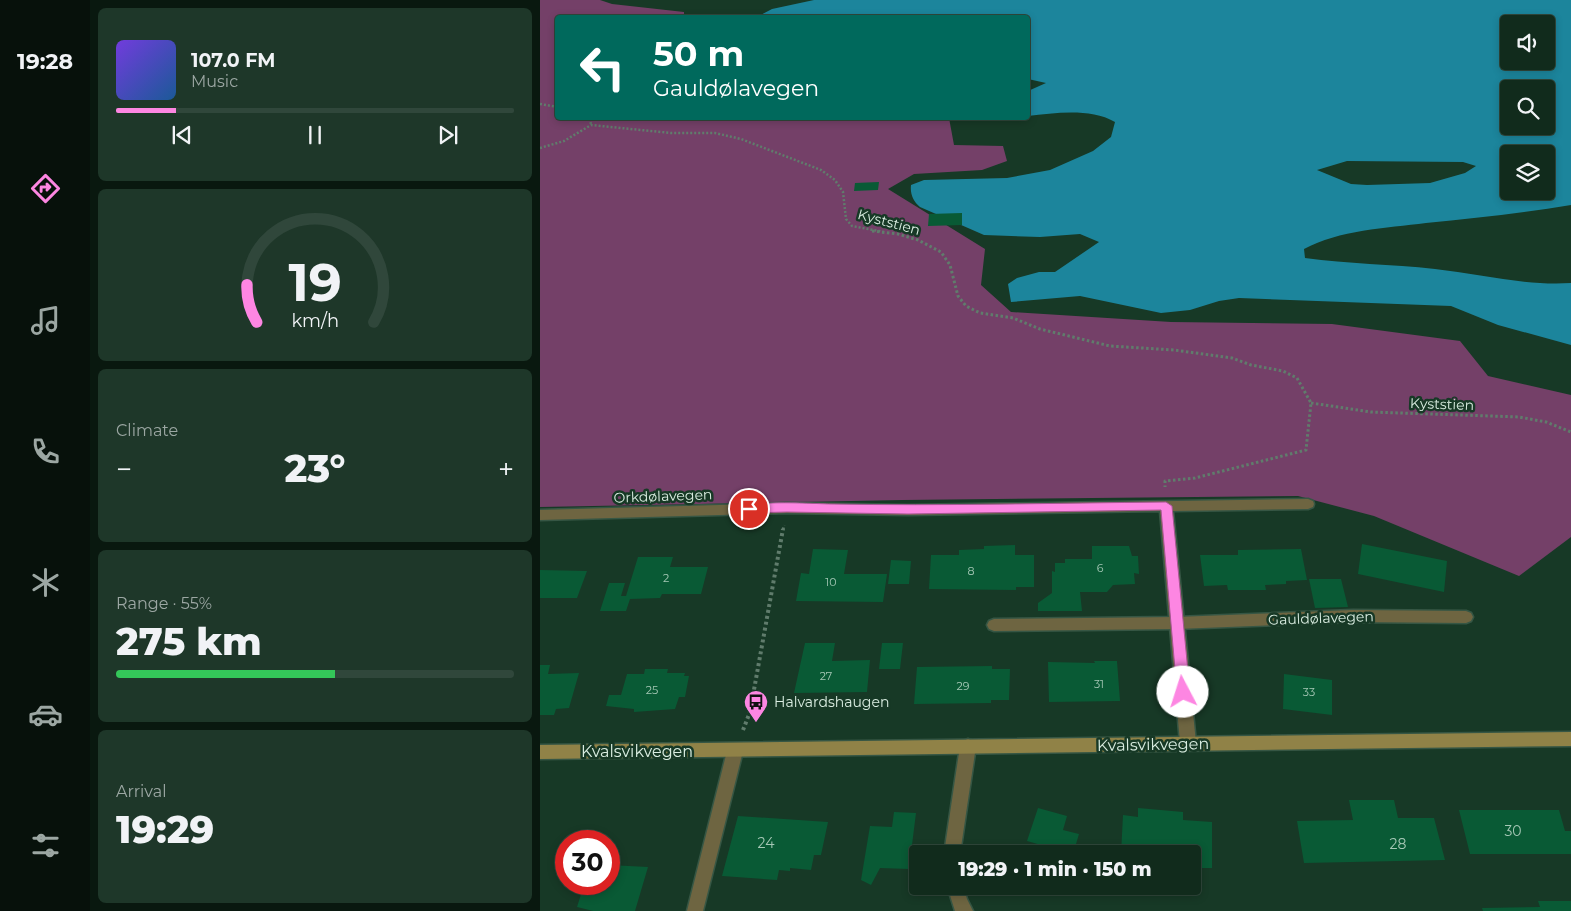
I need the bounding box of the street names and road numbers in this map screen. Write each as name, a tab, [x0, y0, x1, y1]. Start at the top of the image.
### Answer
street label: Kyststien	[856, 205, 922, 239]
street label: Kyststien	[1410, 394, 1474, 414]
street label: Orkdølavegen	[613, 485, 713, 507]
street label: Gauldølavegen	[1268, 607, 1374, 629]
street label: Kvalsvikvegen	[1097, 734, 1209, 755]
street label: Kvalsvikvegen	[581, 742, 693, 761]

